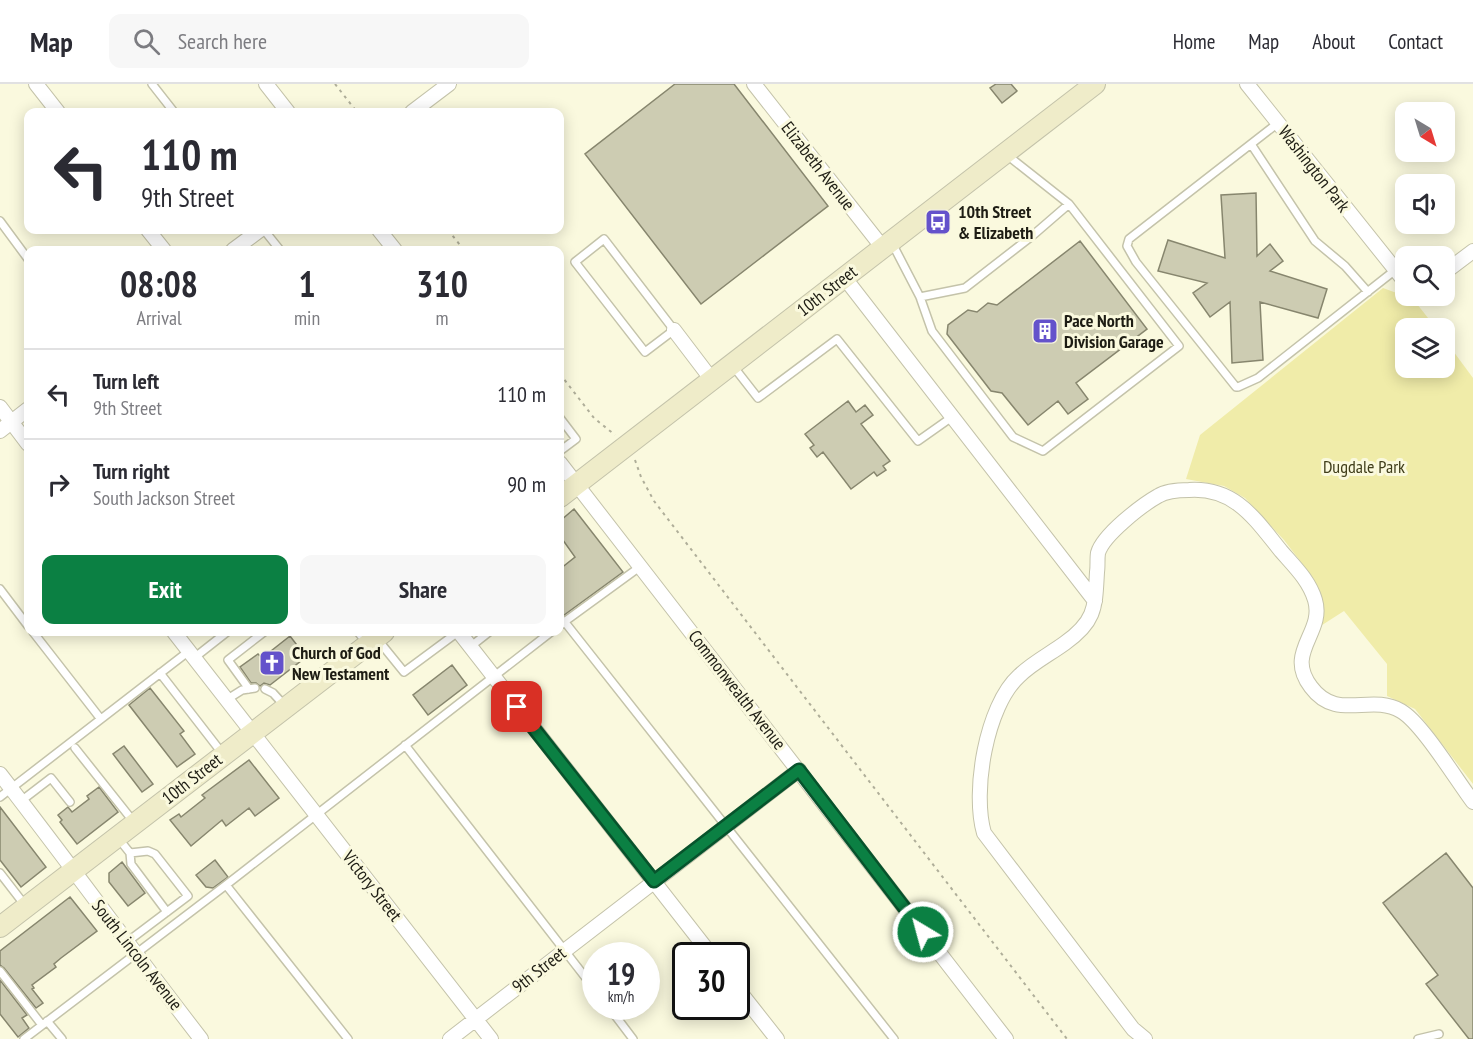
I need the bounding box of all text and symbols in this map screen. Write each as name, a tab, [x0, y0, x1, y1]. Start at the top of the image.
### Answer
search box	[109, 14, 529, 68]
text: Map	[30, 23, 73, 60]
icon: search	[130, 25, 163, 58]
text: Search here	[178, 27, 267, 55]
text: Home	[1173, 28, 1215, 55]
text: Map	[1248, 28, 1279, 55]
text: About	[1312, 28, 1355, 55]
text: Contact	[1388, 28, 1443, 55]
north arrow	[1395, 102, 1455, 162]
map controls	[1395, 102, 1455, 378]
street label: Elizabeth Avenue	[777, 117, 860, 215]
street label: Washington Park	[1274, 121, 1355, 216]
text: 110 m	[141, 127, 238, 182]
icon: left	[42, 132, 120, 210]
button: sound	[1395, 174, 1455, 234]
text: 9th Street	[141, 180, 234, 214]
place label: 10th Street & Elizabeth	[958, 200, 1033, 244]
bus stop icon: 10th Street & Elizabeth	[923, 207, 953, 237]
button: search	[1395, 246, 1455, 306]
text: 08:08	[120, 260, 198, 307]
text: 1	[298, 260, 316, 307]
text: 310	[416, 260, 468, 307]
street label: 10th Street	[792, 260, 861, 321]
text: Arrival	[136, 305, 182, 331]
text: min	[294, 305, 320, 331]
text: m	[436, 305, 449, 331]
place label: Pace North Division Garage	[1064, 309, 1164, 353]
building icon: Pace North Division Garage	[1030, 316, 1060, 346]
button: layers	[1395, 318, 1455, 378]
text: Turn left	[93, 367, 159, 395]
icon: left	[42, 378, 75, 411]
text: 110 m	[497, 380, 546, 408]
text: 9th Street	[93, 395, 162, 421]
park label: Dugdale Park	[1323, 455, 1405, 478]
text: Turn right	[93, 457, 170, 485]
icon: right	[42, 468, 75, 501]
text: 90 m	[507, 470, 546, 498]
text: South Jackson Street	[93, 485, 235, 511]
button: Exit	[42, 555, 288, 624]
button: Share	[300, 555, 546, 624]
street label: Commonwealth Avenue	[683, 625, 791, 754]
place label: Church of God New Testament	[292, 641, 390, 685]
church icon: Church of God New Testament	[257, 648, 287, 678]
pin	[491, 681, 542, 732]
icon: arrive	[500, 690, 533, 723]
street label: 10th Street	[157, 748, 226, 809]
street label: Victory Street	[337, 845, 407, 926]
street label: South Lincoln Avenue	[87, 895, 188, 1015]
position arrow	[891, 900, 955, 964]
street label: 9th Street	[507, 941, 570, 998]
speed limit sign: 30	[672, 942, 750, 1020]
text: 19	[607, 954, 635, 993]
text: km/h	[608, 987, 634, 1006]

